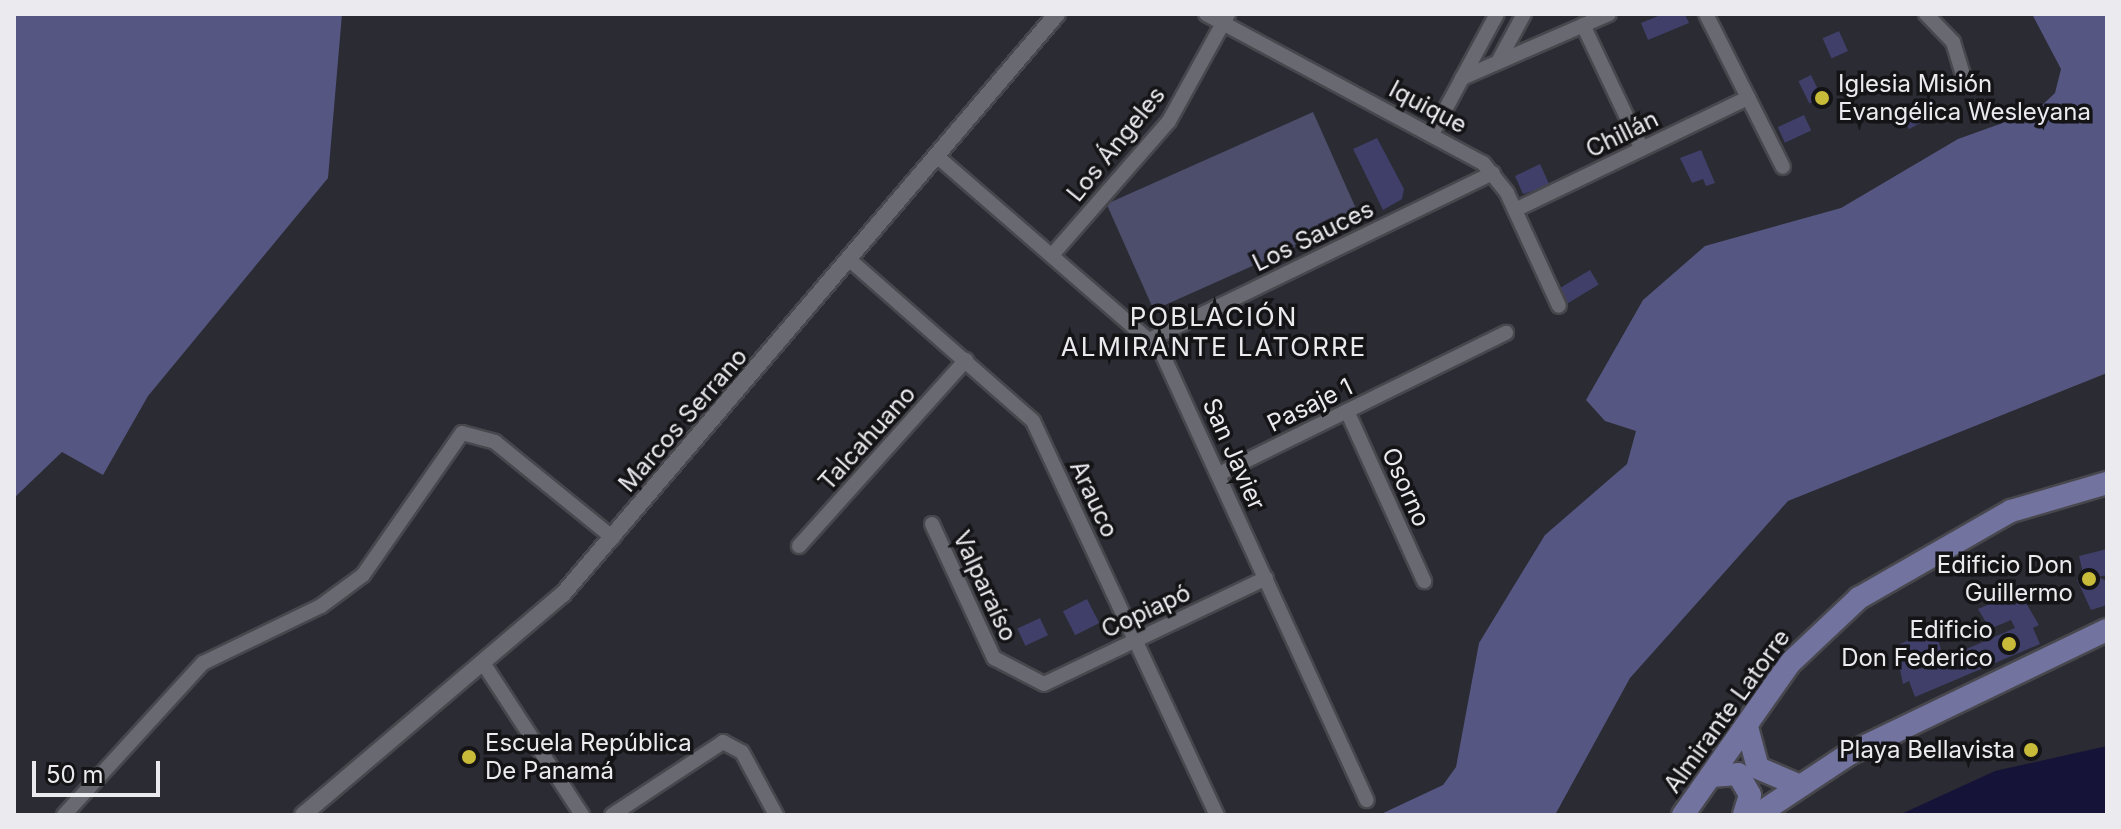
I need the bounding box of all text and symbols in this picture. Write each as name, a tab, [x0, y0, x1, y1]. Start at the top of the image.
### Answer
place label: Iglesia Misión Evangélica Wesleyana	[1838, 70, 2091, 126]
street label: Iquique	[1384, 75, 1472, 139]
street label: Los Ángeles	[1061, 81, 1171, 207]
marker: Iglesia Misión Evangélica Wesleyana	[1813, 89, 1831, 107]
street label: Chillán	[1581, 104, 1663, 164]
street label: Los Sauces	[1248, 194, 1378, 278]
district label: POBLACIÓN ALMIRANTE LATORRE	[1061, 301, 1367, 362]
street label: Marcos Serrano	[613, 342, 753, 498]
street label: Pasaje 1	[1263, 372, 1357, 438]
street label: Talcahuano	[813, 380, 921, 496]
street label: San Javier	[1197, 394, 1271, 514]
street label: Osorno	[1376, 443, 1436, 531]
street label: Arauco	[1064, 456, 1124, 542]
street label: Valparaíso	[947, 526, 1023, 646]
place label: Edificio Don Guillermo	[1937, 551, 2073, 607]
marker: Edificio Don Guillermo	[2080, 570, 2098, 588]
street label: Copiapó	[1097, 578, 1195, 644]
place label: Edificio Don Federico	[1841, 616, 1993, 672]
street label: Almirante Latorre	[1658, 624, 1796, 798]
marker: Edificio Don Federico	[2000, 635, 2018, 653]
place label: Escuela República De Panamá	[485, 729, 692, 785]
place label: Playa Bellavista	[1839, 736, 2015, 764]
marker: Playa Bellavista	[2022, 741, 2040, 759]
scale bar	[36, 745, 164, 795]
marker: Escuela República De Panamá	[460, 748, 478, 766]
text: 50 m	[46, 760, 104, 789]

